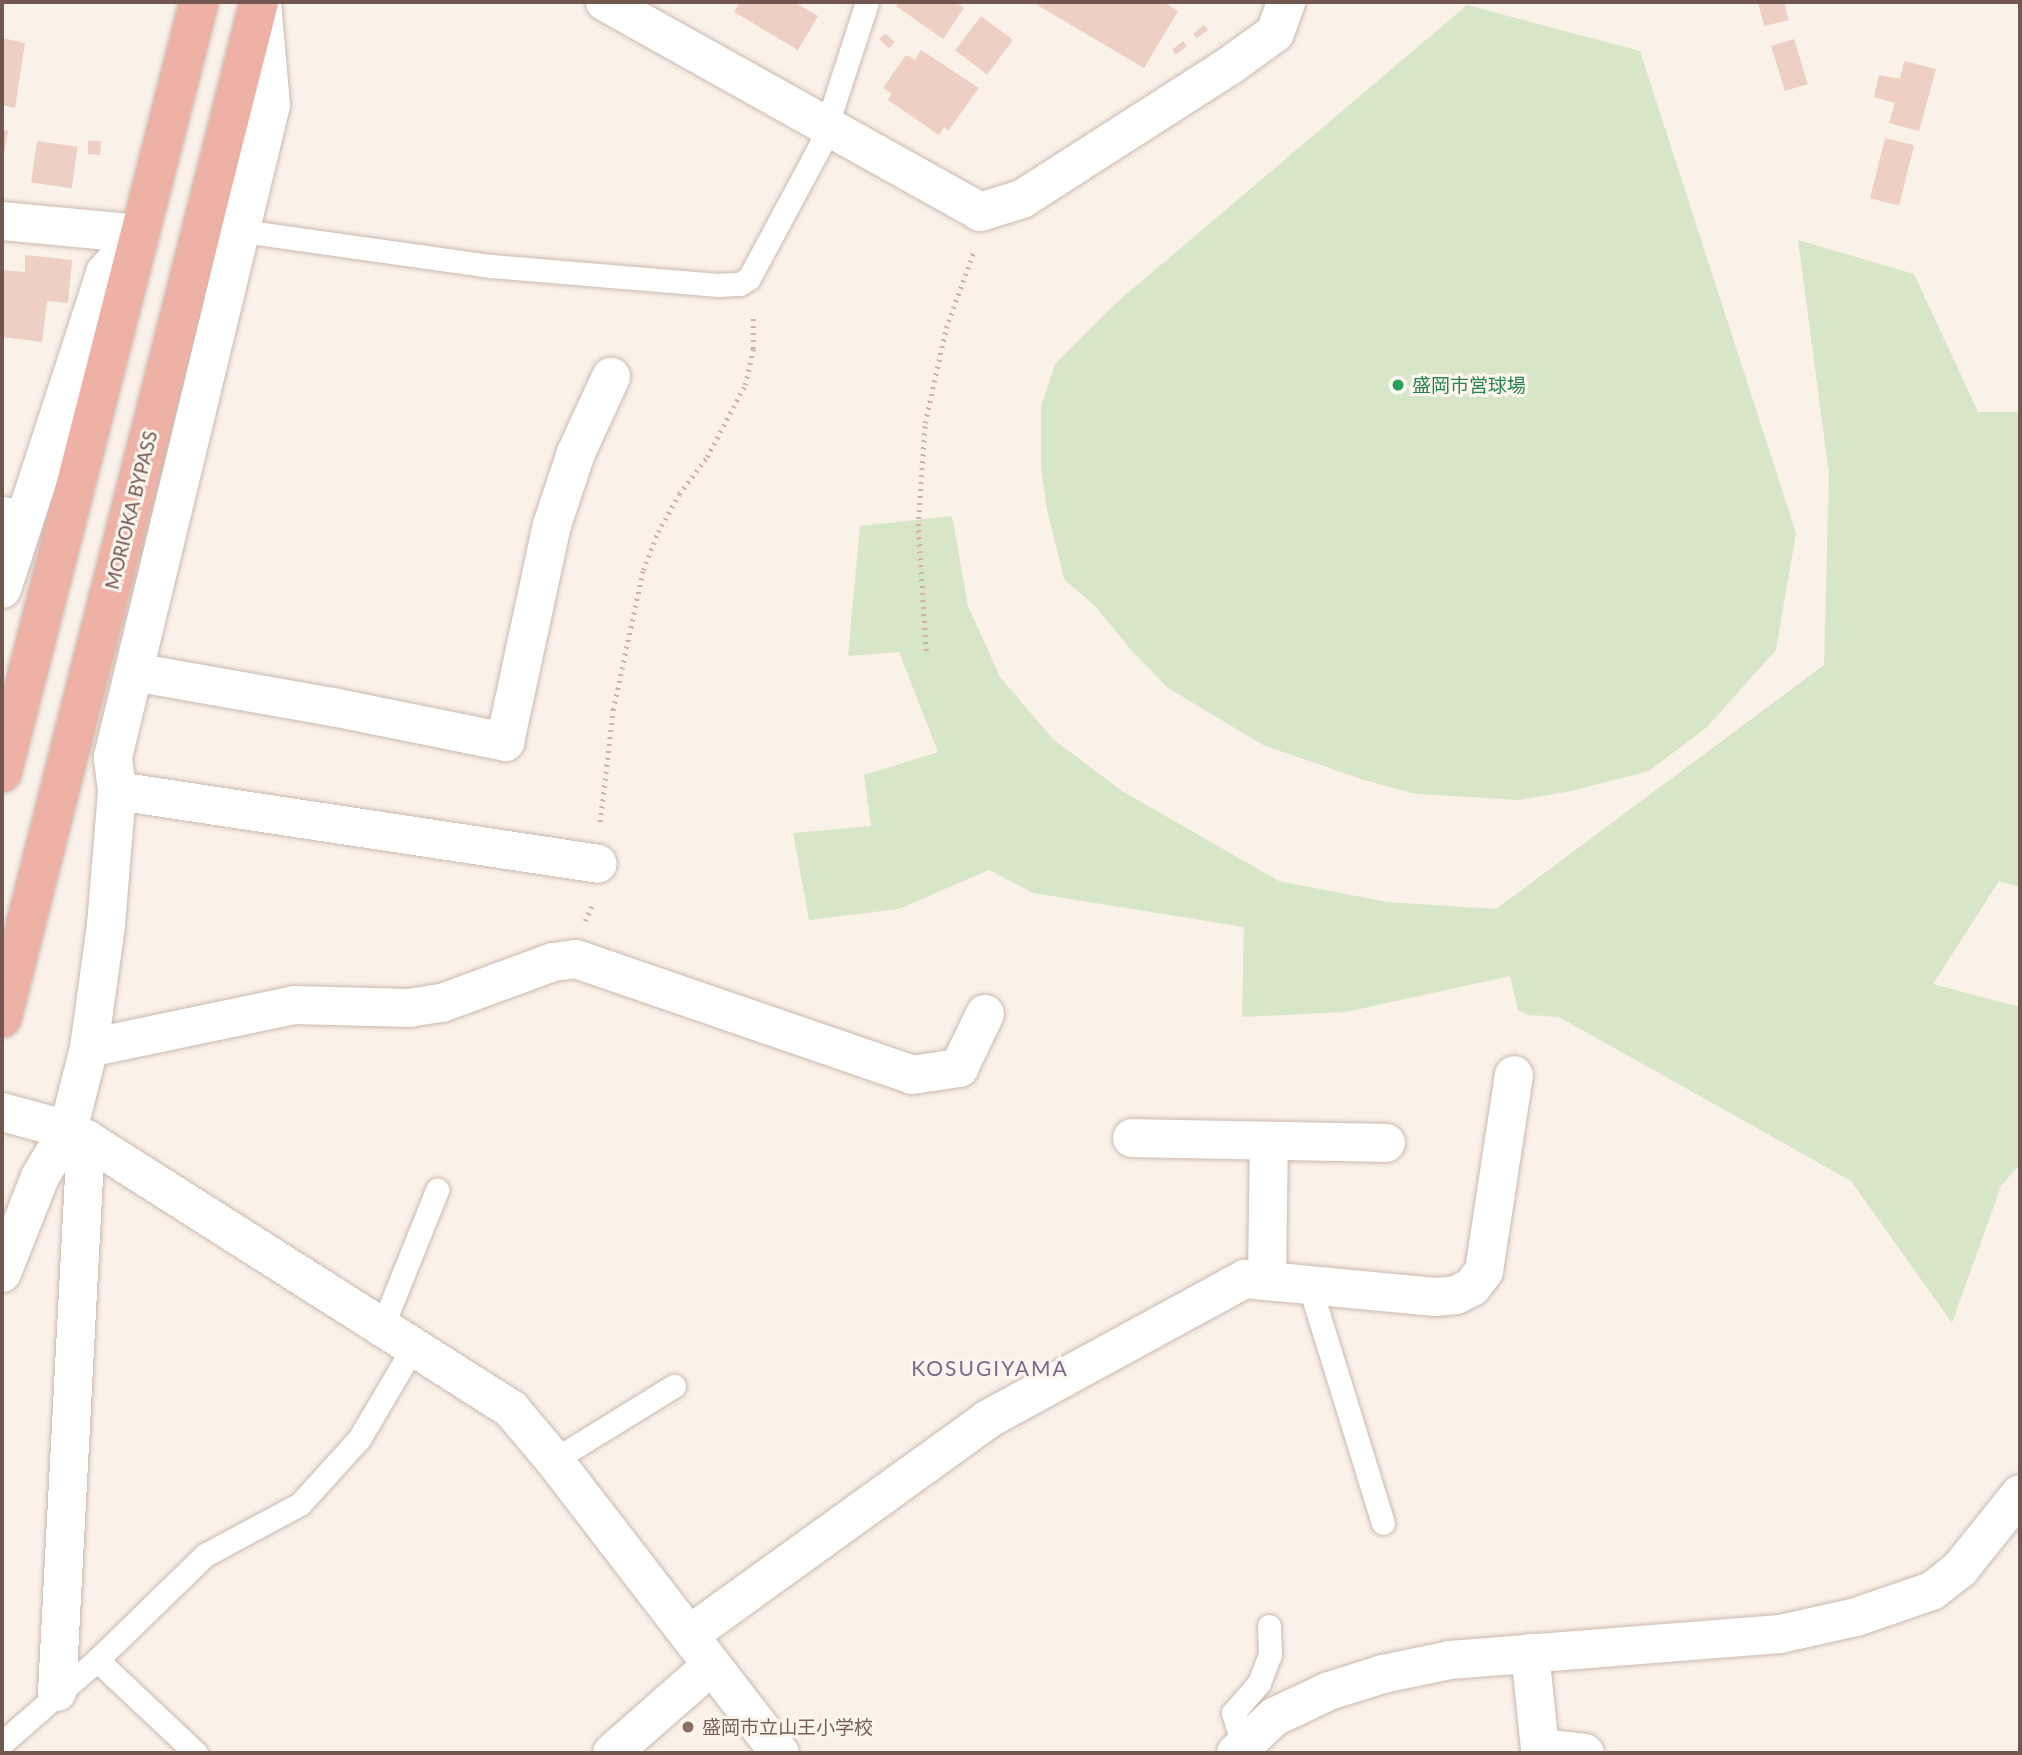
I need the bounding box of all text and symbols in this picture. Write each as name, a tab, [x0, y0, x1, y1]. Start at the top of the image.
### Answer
place label: 盛岡市営球場	[1412, 374, 1526, 396]
marker: 盛岡市営球場	[1390, 377, 1406, 393]
street label: MORIOKA BYPASS	[100, 428, 162, 592]
district label: KOSUGIYAMA	[913, 1355, 1067, 1381]
place label: 盛岡市立山王小学校	[702, 1716, 873, 1738]
marker: 盛岡市立山王小学校	[680, 1719, 696, 1735]

